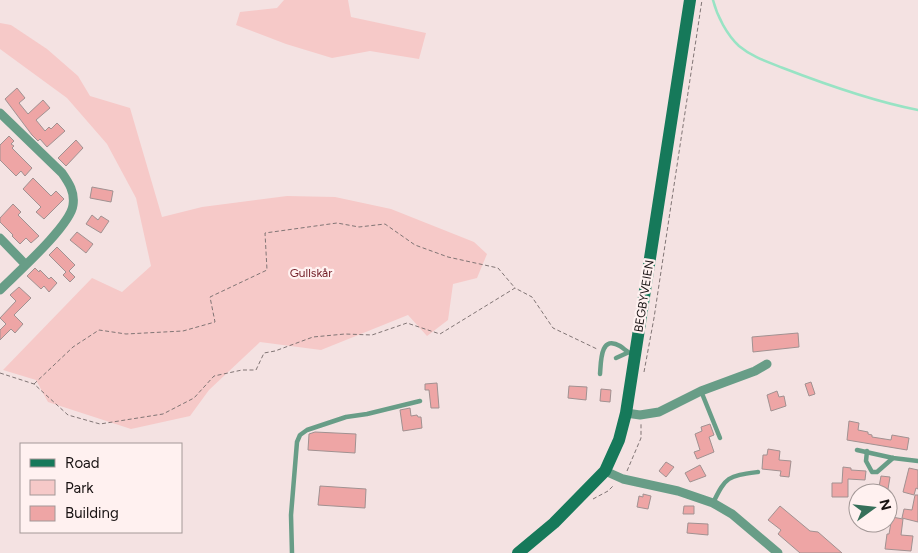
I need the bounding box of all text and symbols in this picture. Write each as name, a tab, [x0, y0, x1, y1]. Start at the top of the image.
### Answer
street label: BEGBYVEIEN	[631, 259, 657, 333]
park label: Gullskår	[290, 266, 332, 280]
legend	[20, 443, 182, 533]
text: Road	[65, 454, 100, 472]
text: Park	[65, 479, 94, 497]
north arrow	[848, 483, 898, 533]
text: N	[875, 497, 895, 512]
text: Building	[65, 504, 119, 522]

